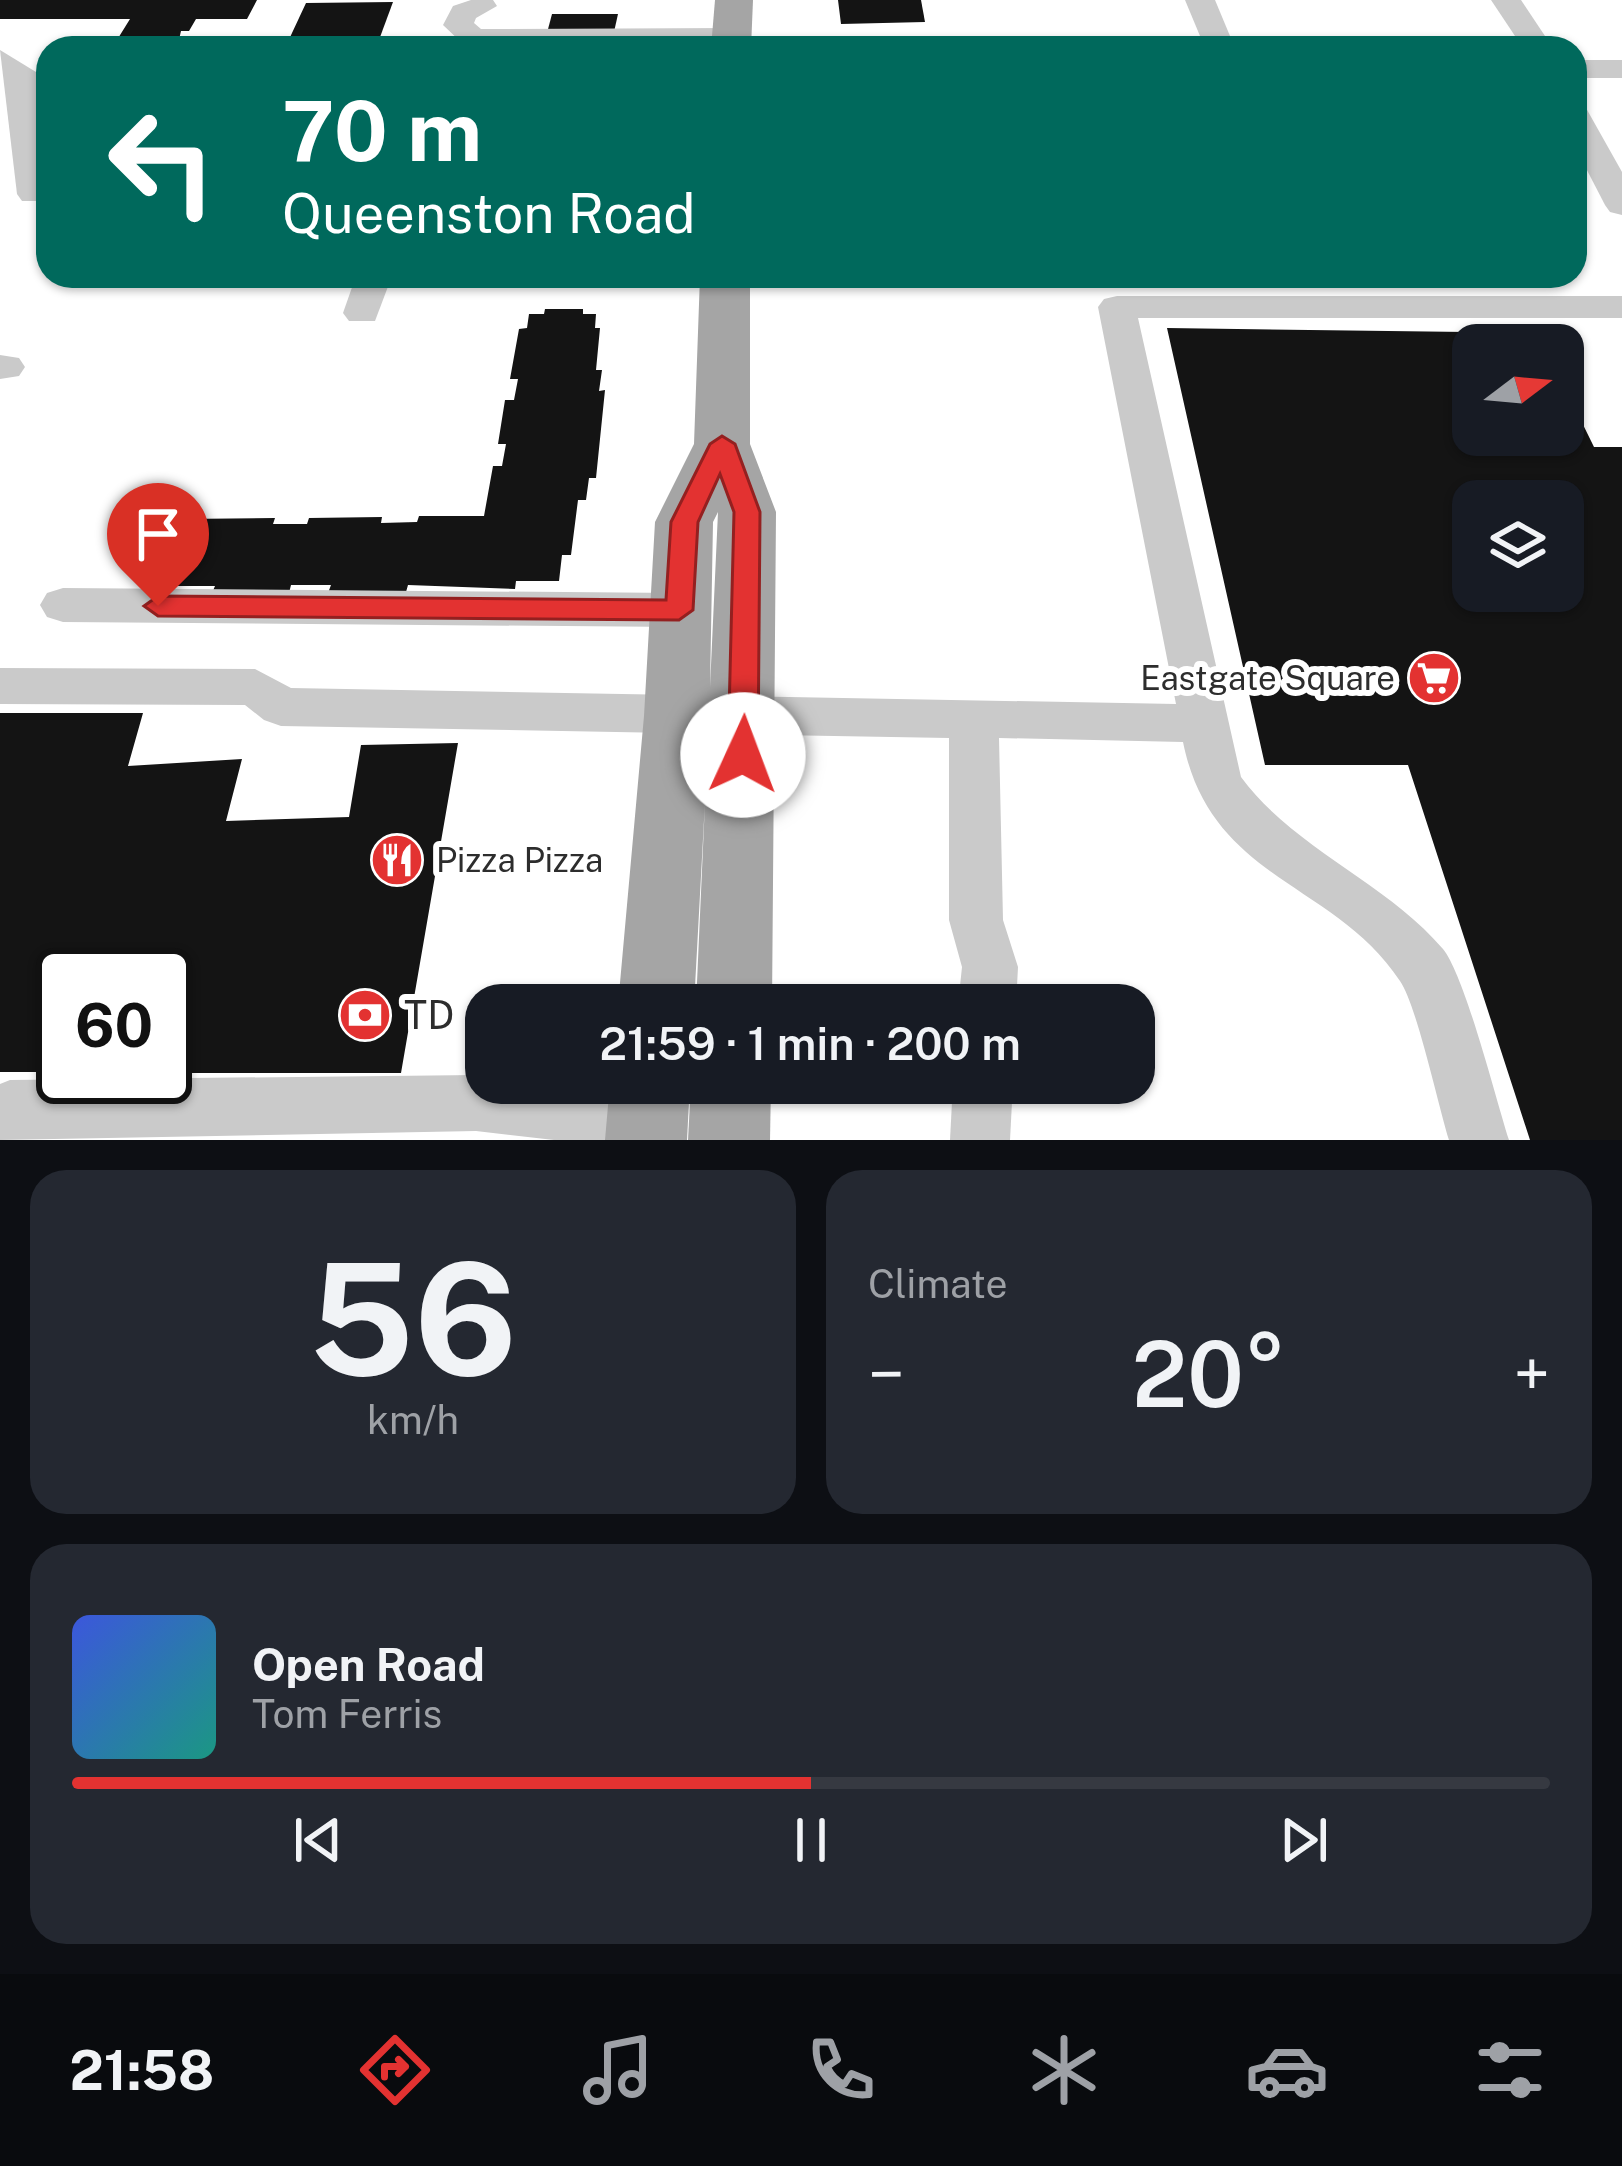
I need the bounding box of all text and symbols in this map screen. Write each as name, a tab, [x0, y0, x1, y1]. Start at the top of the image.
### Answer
text: 70 m	[282, 81, 482, 180]
icon: left	[84, 84, 240, 240]
text: Queenston Road	[282, 182, 695, 245]
north arrow	[1452, 324, 1584, 456]
map controls	[1452, 324, 1584, 612]
button: layers	[1452, 480, 1584, 612]
pin	[107, 483, 209, 606]
icon: arrive	[125, 501, 191, 567]
supermarket icon: Eastgate Square	[1406, 650, 1462, 706]
place label: Eastgate Square	[1140, 659, 1395, 697]
position arrow	[680, 692, 806, 818]
restaurant icon: Pizza Pizza	[369, 832, 425, 888]
place label: Pizza Pizza	[436, 841, 603, 879]
speed limit sign: 60	[36, 948, 192, 1104]
bank icon: TD	[337, 987, 393, 1043]
place label: TD	[404, 992, 454, 1038]
text: 21:59 · 1 min · 200 m	[599, 1017, 1021, 1070]
text: 56	[309, 1227, 517, 1410]
text: Climate	[868, 1261, 1008, 1307]
text: 20°	[1132, 1321, 1286, 1427]
text: −	[868, 1335, 905, 1413]
text: +	[1513, 1335, 1550, 1413]
text: km/h	[367, 1397, 459, 1443]
text: Open Road	[252, 1638, 485, 1691]
text: Tom Ferris	[252, 1691, 442, 1737]
icon: previous	[285, 1807, 351, 1873]
icon: pause	[778, 1807, 844, 1873]
icon: next	[1271, 1807, 1337, 1873]
icon: directions	[353, 2028, 437, 2112]
icon: music	[576, 2028, 660, 2112]
icon: phone	[799, 2028, 883, 2112]
icon: climate	[1022, 2028, 1106, 2112]
icon: car	[1245, 2028, 1329, 2112]
icon: filters	[1468, 2028, 1552, 2112]
text: 21:58	[70, 2039, 214, 2102]

